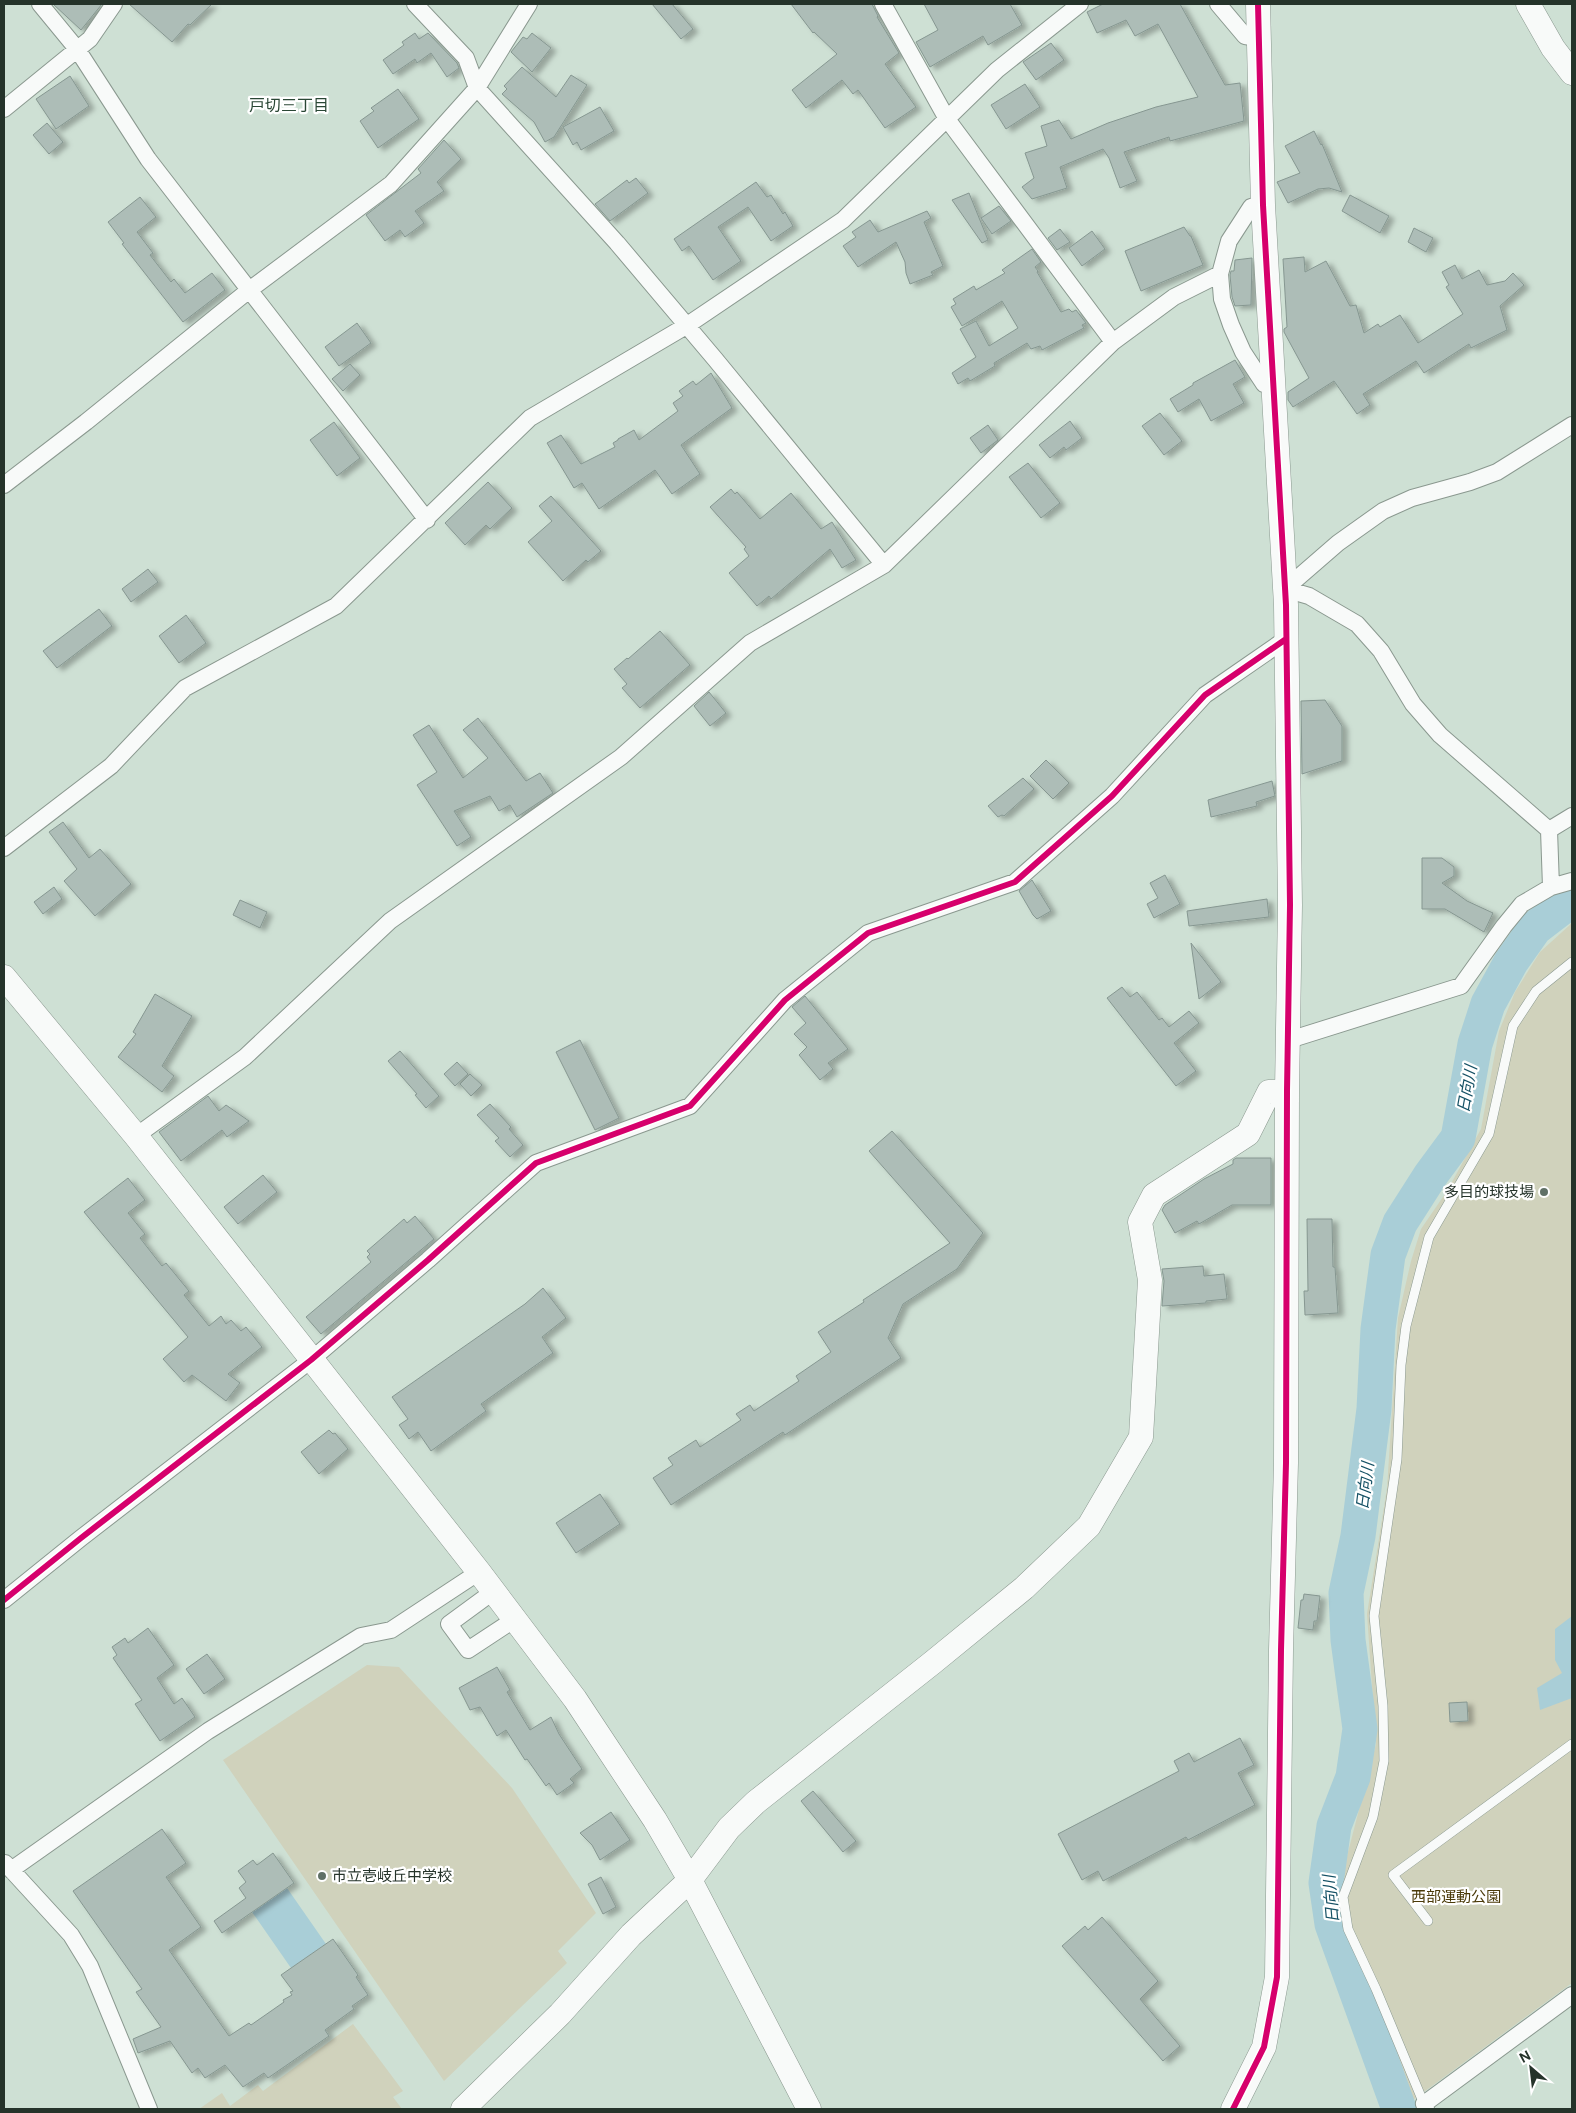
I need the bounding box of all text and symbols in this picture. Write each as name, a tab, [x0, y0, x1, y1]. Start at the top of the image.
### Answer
district label: 戸切三丁目	[249, 95, 329, 116]
water label: 日向川	[1452, 1062, 1482, 1114]
place label: 多目的球技場	[1444, 1182, 1534, 1202]
marker: 多目的球技場	[1538, 1186, 1550, 1198]
water label: 日向川	[1352, 1459, 1379, 1511]
place label: 市立壱岐丘中学校	[332, 1866, 452, 1886]
marker: 市立壱岐丘中学校	[316, 1870, 328, 1882]
water label: 日向川	[1318, 1872, 1344, 1924]
park label: 西部運動公園	[1411, 1887, 1501, 1907]
north arrow	[1506, 2043, 1556, 2093]
text: N	[1516, 2046, 1534, 2067]

